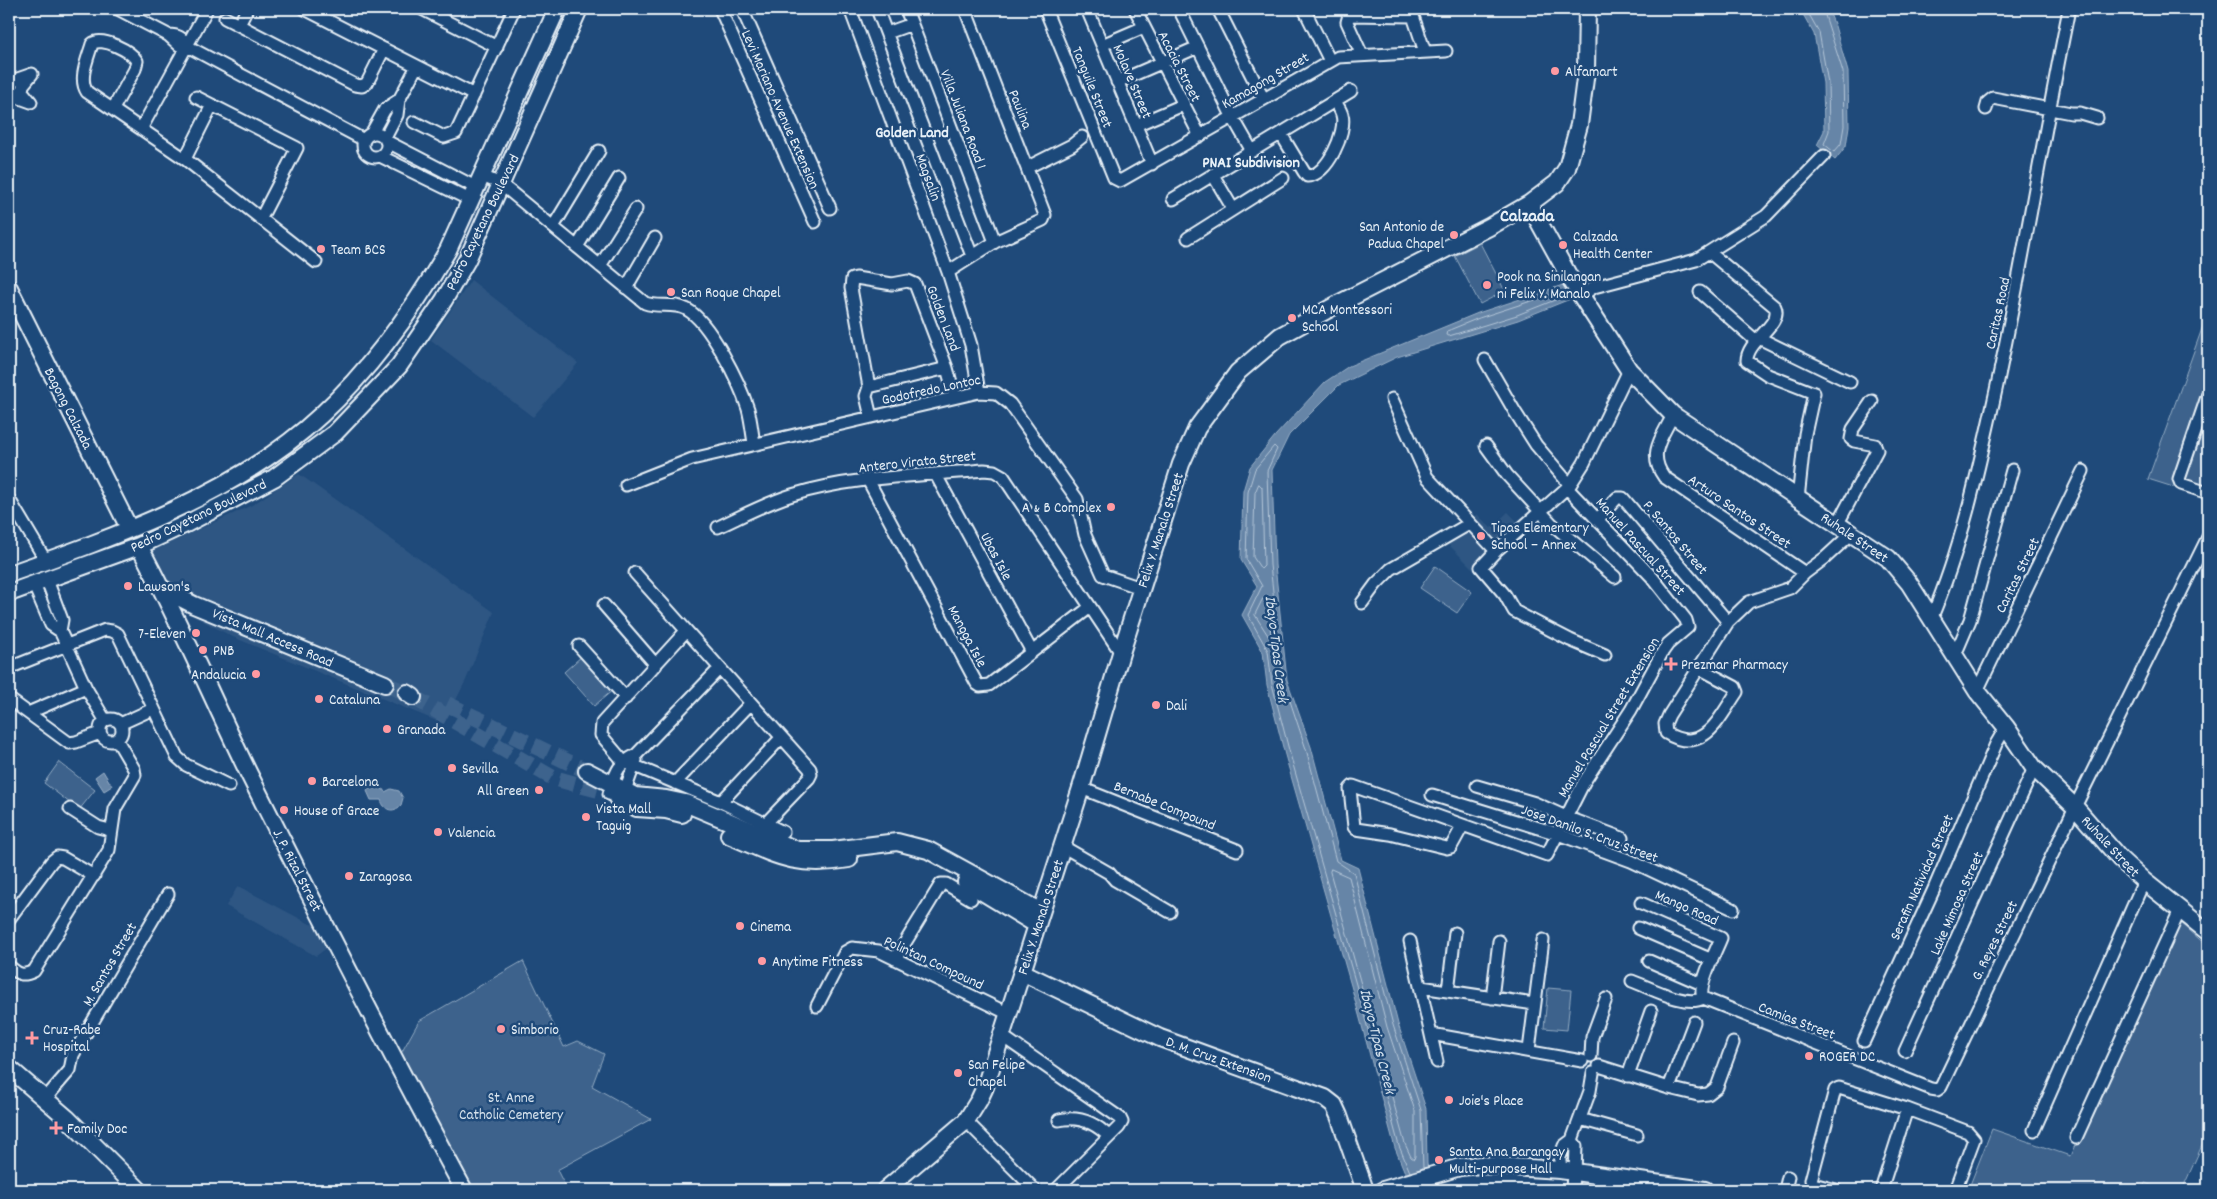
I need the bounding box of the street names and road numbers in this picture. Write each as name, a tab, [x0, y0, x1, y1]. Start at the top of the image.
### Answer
street label: Levi Mariano Avenue Extension	[734, 27, 824, 193]
street label: Acacia Street	[1151, 28, 1206, 107]
street label: Molave Street	[1106, 41, 1157, 123]
street label: Tanguile Street	[1065, 44, 1118, 132]
street label: Kamagong Street	[1218, 47, 1314, 116]
street label: Villa Juliana Road 1	[933, 67, 991, 173]
street label: Paulina	[1001, 87, 1037, 134]
street label: Pedro Cayetano Boulevard	[441, 151, 526, 295]
street label: Magsalin	[908, 151, 946, 205]
street label: Caritas Road	[1981, 275, 2017, 351]
street label: Golden Land	[920, 283, 965, 355]
street label: Bagong Calzada	[37, 364, 98, 454]
street label: Godofredo Lontoc	[880, 370, 983, 412]
street label: Antero Virata Street	[857, 446, 977, 480]
street label: Felix Y. Manalo Street	[1133, 470, 1191, 591]
street label: Arturo Santos Street	[1683, 470, 1795, 556]
street label: Pedro Cayetano Boulevard	[127, 474, 271, 559]
street label: Manuel Pascual Street	[1589, 493, 1690, 602]
street label: P. Santos Street	[1637, 496, 1713, 581]
street label: Ruhale Street	[1816, 508, 1893, 570]
street label: Ubas Isle	[973, 529, 1017, 585]
street label: Caritas Street	[1991, 534, 2047, 617]
street label: Mangga Isle	[941, 602, 992, 672]
street label: Vista Mall Access Road	[208, 603, 336, 674]
street label: Manuel Pascual Street Extension	[1553, 634, 1666, 802]
street label: Bernabe Compound	[1110, 776, 1219, 837]
street label: Jose Danilo S. Cruz Street	[1518, 800, 1661, 870]
street label: Serafin Natividad Street	[1885, 811, 1961, 944]
street label: Ruhale Street	[2075, 811, 2144, 884]
street label: J. P. Rizal Street	[266, 826, 327, 917]
street label: Lake Mimosa Street	[1925, 848, 1991, 959]
street label: Felix Y. Manalo Street	[1013, 857, 1071, 978]
street label: Mango Road	[1651, 885, 1721, 933]
street label: G. Reyes Street	[1967, 897, 2025, 984]
street label: M. Santos Street	[78, 919, 144, 1011]
street label: Polintan Compound	[880, 931, 987, 997]
street label: Camias Street	[1755, 997, 1838, 1047]
street label: D. M. Cruz Extension	[1162, 1032, 1274, 1090]

